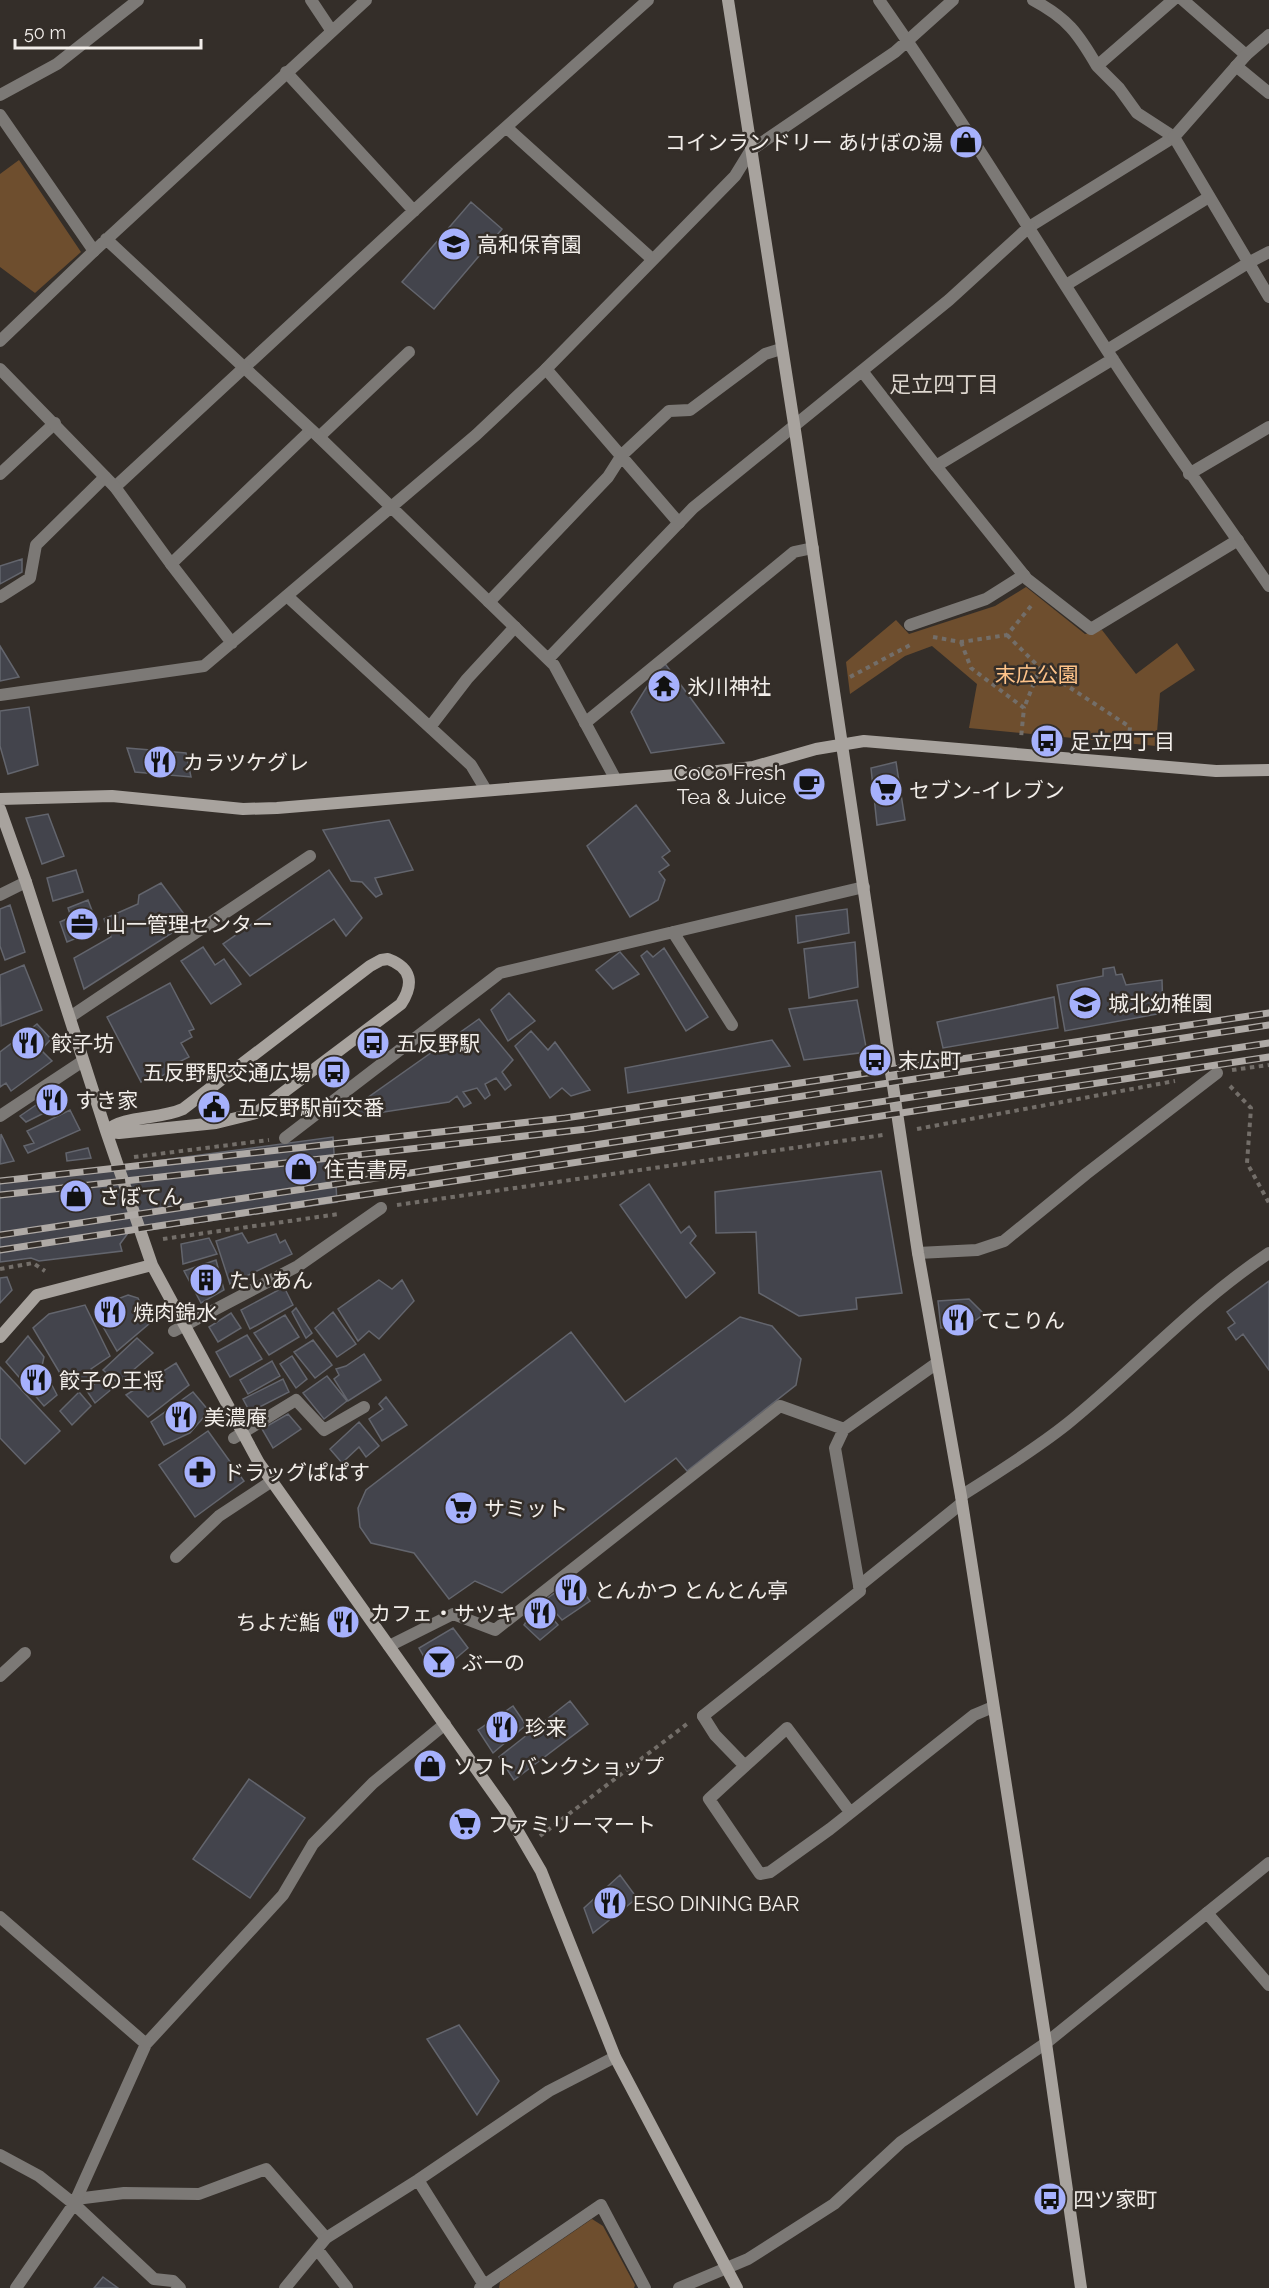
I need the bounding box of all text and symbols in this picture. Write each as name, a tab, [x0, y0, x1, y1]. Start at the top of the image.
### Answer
scale bar	[15, 12, 201, 50]
text: 50 m	[24, 22, 66, 43]
shop icon: コインランドリー あけぼの湯	[948, 124, 984, 160]
place label: コインランドリー あけぼの湯	[665, 130, 943, 155]
school or university icon: 高和保育園	[436, 226, 472, 262]
place label: 高和保育園	[477, 232, 582, 257]
district label: 足立四丁目	[889, 371, 999, 397]
park label: 末広公園	[995, 662, 1079, 687]
temple icon: 氷川神社	[646, 668, 682, 704]
place label: 氷川神社	[687, 674, 771, 699]
bus stop icon: 足立四丁目	[1029, 723, 1065, 759]
place label: 足立四丁目	[1070, 729, 1175, 754]
restaurant icon: カラツケグレ	[142, 744, 178, 780]
place label: カラツケグレ	[183, 750, 309, 775]
place label: CoCo Fresh Tea & Juice	[674, 760, 786, 809]
cafe icon: CoCo Fresh Tea & Juice	[791, 766, 827, 802]
supermarket icon: セブン-イレブン	[868, 772, 904, 808]
place label: セブン-イレブン	[909, 778, 1065, 803]
office icon: 山一管理センター	[64, 906, 100, 942]
place label: 山一管理センター	[105, 912, 273, 937]
school or university icon: 城北幼稚園	[1067, 985, 1103, 1021]
place label: 城北幼稚園	[1108, 991, 1213, 1016]
restaurant icon: 餃子坊	[10, 1025, 46, 1061]
bus stop icon: 五反野駅	[355, 1025, 391, 1061]
place label: 餃子坊	[51, 1031, 114, 1056]
place label: 五反野駅	[396, 1031, 480, 1056]
bus stop icon: 末広町	[857, 1042, 893, 1078]
place label: 末広町	[898, 1048, 961, 1073]
bus stop icon: 五反野駅交通広場	[316, 1054, 352, 1090]
place label: 五反野駅交通広場	[143, 1060, 311, 1085]
restaurant icon: すき家	[34, 1082, 70, 1118]
place label: すき家	[75, 1088, 138, 1113]
public building icon: 五反野駅前交番	[196, 1089, 232, 1125]
place label: 五反野駅前交番	[237, 1095, 384, 1120]
shop icon: 住吉書房	[283, 1151, 319, 1187]
place label: 住吉書房	[324, 1157, 408, 1182]
shop icon: さぼてん	[58, 1178, 94, 1214]
place label: さぼてん	[99, 1184, 183, 1209]
building icon: たいあん	[188, 1262, 224, 1298]
place label: たいあん	[229, 1268, 313, 1293]
restaurant icon: 焼肉錦水	[92, 1294, 128, 1330]
place label: 焼肉錦水	[133, 1300, 217, 1325]
restaurant icon: てこりん	[940, 1302, 976, 1338]
place label: てこりん	[981, 1308, 1065, 1333]
restaurant icon: 餃子の王将	[18, 1362, 54, 1398]
place label: 餃子の王将	[59, 1368, 164, 1393]
restaurant icon: 美濃庵	[163, 1399, 199, 1435]
place label: 美濃庵	[204, 1405, 267, 1430]
pharmacy icon: ドラッグぱぱす	[182, 1454, 218, 1490]
place label: ドラッグぱぱす	[223, 1460, 370, 1485]
supermarket icon: サミット	[443, 1490, 479, 1526]
place label: サミット	[484, 1496, 568, 1521]
restaurant icon: とんかつ とんとん亭	[553, 1572, 589, 1608]
place label: とんかつ とんとん亭	[594, 1578, 788, 1603]
restaurant icon: カフェ・サツキ	[522, 1595, 558, 1631]
place label: カフェ・サツキ	[370, 1601, 517, 1626]
restaurant icon: ちよだ鮨	[325, 1604, 361, 1640]
place label: ちよだ鮨	[236, 1610, 320, 1635]
bar icon: ぶーの	[421, 1644, 457, 1680]
place label: ぶーの	[462, 1650, 525, 1675]
restaurant icon: 珍来	[484, 1709, 520, 1745]
place label: 珍来	[525, 1715, 567, 1740]
shop icon: ソフトバンクショップ	[412, 1748, 448, 1784]
place label: ソフトバンクショップ	[453, 1754, 664, 1779]
supermarket icon: ファミリーマート	[447, 1806, 483, 1842]
place label: ファミリーマート	[488, 1812, 656, 1837]
restaurant icon: ESO DINING BAR	[592, 1885, 628, 1921]
place label: ESO DINING BAR	[633, 1891, 799, 1916]
bus stop icon: 四ツ家町	[1032, 2181, 1068, 2217]
place label: 四ツ家町	[1073, 2187, 1157, 2212]

